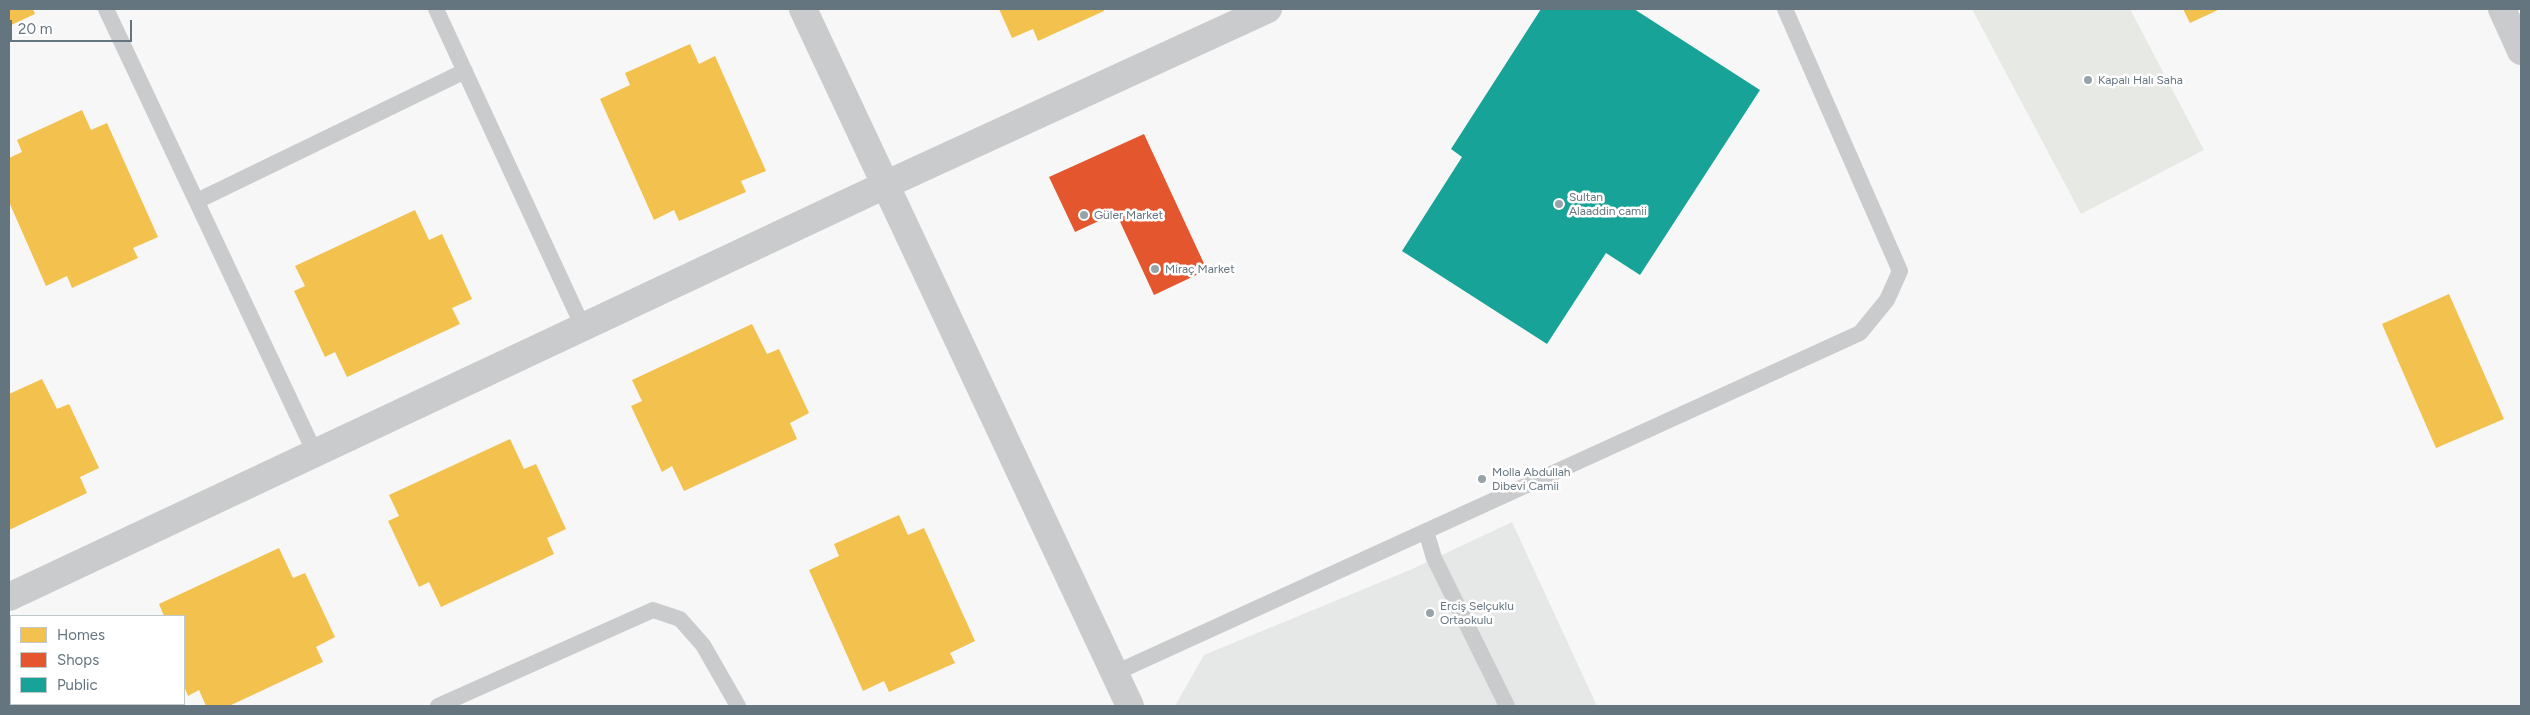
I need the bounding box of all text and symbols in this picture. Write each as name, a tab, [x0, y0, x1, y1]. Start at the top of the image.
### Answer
scale bar	[12, 10, 135, 42]
text: 20 m	[18, 20, 52, 38]
place label: Kapalı Halı Saha	[2098, 73, 2183, 87]
marker: Kapalı Halı Saha	[2082, 74, 2094, 86]
place label: Sultan Alaaddin camii	[1569, 190, 1647, 218]
marker: Sultan Alaaddin camii	[1553, 198, 1565, 210]
place label: Güler Market	[1094, 208, 1163, 222]
marker: Güler Market	[1078, 209, 1090, 221]
place label: Miraç Market	[1165, 262, 1235, 276]
marker: Miraç Market	[1149, 263, 1161, 275]
place label: Molla Abdullah Dibevi Camii	[1492, 465, 1570, 493]
marker: Molla Abdullah Dibevi Camii	[1476, 473, 1488, 485]
place label: Erciş Selçuklu Ortaokulu	[1440, 599, 1514, 627]
marker: Erciş Selçuklu Ortaokulu	[1424, 607, 1436, 619]
legend	[10, 615, 185, 705]
text: Homes	[57, 626, 105, 644]
text: Shops	[57, 651, 99, 669]
text: Public	[57, 676, 98, 694]

